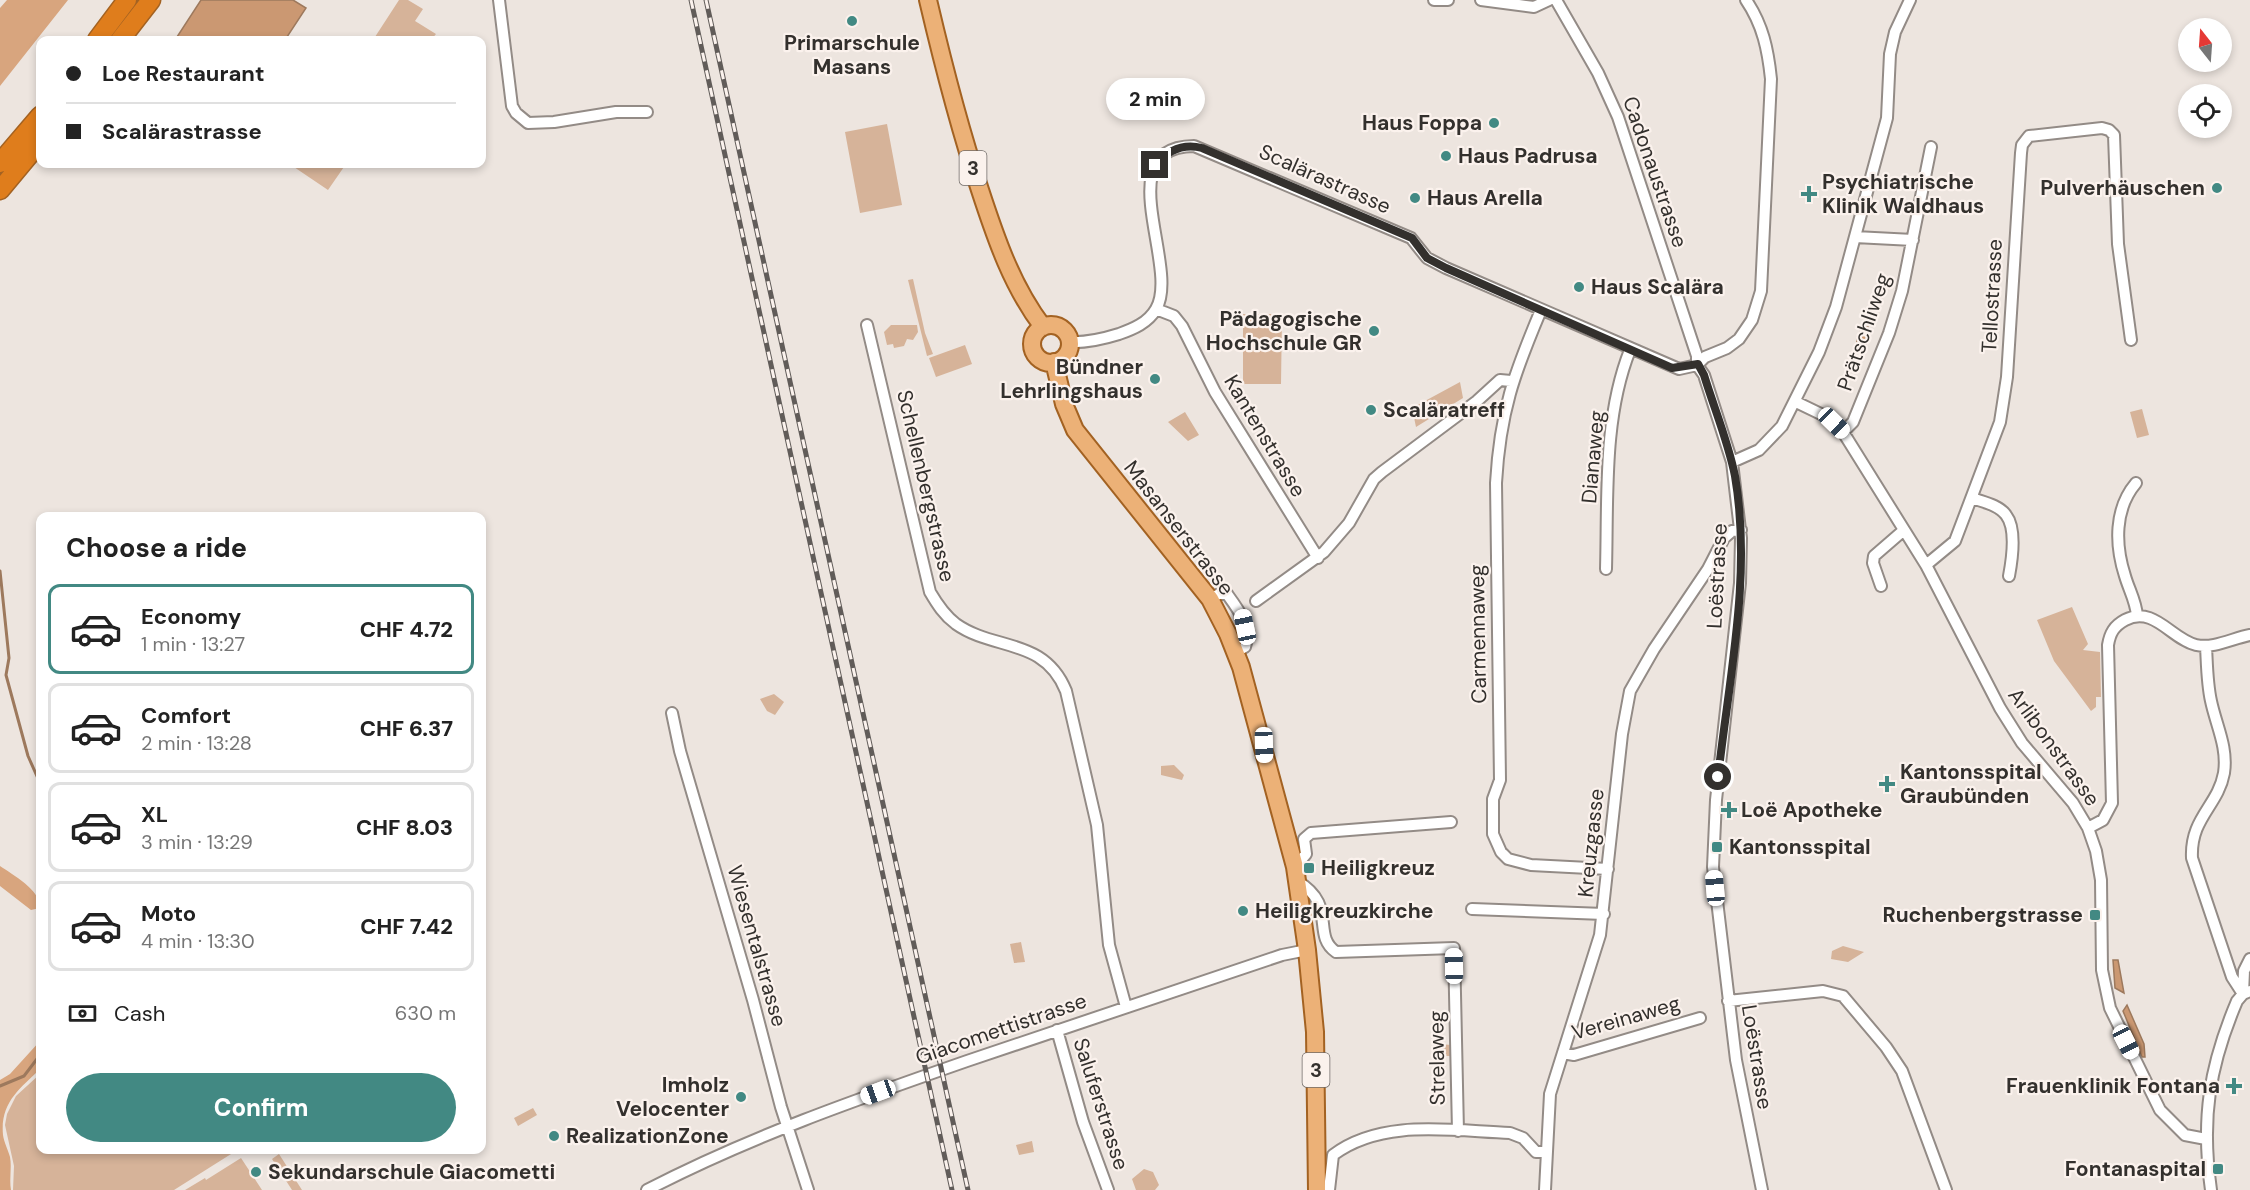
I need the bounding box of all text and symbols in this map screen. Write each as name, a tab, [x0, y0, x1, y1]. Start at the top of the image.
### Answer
marker: Primarschule Masans	[845, 14, 859, 28]
north arrow	[2178, 18, 2232, 72]
map controls	[2178, 18, 2232, 138]
place label: Primarschule Masans	[784, 29, 920, 81]
text: Loe Restaurant	[102, 59, 264, 88]
callout: 2 min	[1106, 78, 1204, 120]
button: locate	[2178, 84, 2232, 138]
text: 2 min	[1129, 86, 1182, 112]
street label: Cadonaustrasse	[1616, 93, 1694, 251]
place label: Haus Foppa	[1362, 109, 1482, 137]
marker: Haus Foppa	[1487, 116, 1501, 130]
text: Scalärastrasse	[102, 117, 262, 146]
street label: Scalärastrasse	[1255, 137, 1395, 221]
place label: Haus Padrusa	[1458, 142, 1598, 170]
marker: Haus Padrusa	[1439, 149, 1453, 163]
road number: 3	[960, 151, 986, 185]
route end	[1141, 151, 1168, 178]
place label: Psychiatrische Klinik Waldhaus	[1822, 168, 1984, 220]
place label: Pulverhäuschen	[2040, 174, 2205, 202]
marker: Pulverhäuschen	[2210, 181, 2224, 195]
place label: Haus Arella	[1427, 184, 1543, 212]
marker: Psychiatrische Klinik Waldhaus	[1800, 185, 1818, 203]
marker: Haus Arella	[1408, 191, 1422, 205]
street label: Tellostrasse	[1975, 238, 2009, 354]
street label: Prätschliweg	[1831, 269, 1897, 395]
place label: Haus Scalära	[1591, 273, 1724, 301]
marker: Haus Scalära	[1572, 280, 1586, 294]
place label: Pädagogische Hochschule GR	[1206, 305, 1362, 357]
marker: Pädagogische Hochschule GR	[1367, 324, 1381, 338]
place label: Bündner Lehrlingshaus	[1000, 353, 1143, 405]
street label: Kantenstrasse	[1218, 370, 1313, 502]
marker: Bündner Lehrlingshaus	[1148, 372, 1162, 386]
street label: Schellenbergstrasse	[890, 387, 962, 585]
place label: Scaläratreff	[1383, 396, 1505, 424]
marker: Scaläratreff	[1364, 403, 1378, 417]
car	[1815, 404, 1853, 442]
street label: Dianaweg	[1575, 409, 1611, 505]
street label: Masanserstrasse	[1118, 455, 1241, 601]
street label: Loëstrasse	[1700, 523, 1734, 629]
text: Choose a ride	[66, 530, 247, 565]
street label: Carmennaweg	[1463, 564, 1493, 704]
icon: car	[69, 602, 123, 656]
text: Economy	[141, 602, 241, 631]
car	[1232, 608, 1258, 646]
text: CHF 4.72	[360, 615, 453, 644]
text: 1 min · 13:27	[141, 631, 245, 657]
street label: Arlibonstrasse	[2002, 682, 2106, 812]
icon: car	[69, 701, 123, 755]
text: Comfort	[141, 701, 231, 730]
text: CHF 6.37	[360, 714, 453, 743]
car	[1254, 727, 1274, 763]
text: 2 min · 13:28	[141, 730, 252, 756]
place label: Kantonsspital Graubünden	[1900, 758, 2042, 810]
route start	[1704, 763, 1731, 790]
marker: Kantonsspital Graubünden	[1878, 775, 1896, 793]
street label: Kreuzgasse	[1571, 787, 1611, 899]
place label: Loë Apotheke	[1741, 796, 1882, 824]
icon: car	[69, 800, 123, 854]
text: XL	[141, 800, 168, 829]
marker: Loë Apotheke	[1722, 803, 1736, 817]
text: CHF 8.03	[356, 813, 453, 842]
text: 3 min · 13:29	[141, 829, 253, 855]
place label: Kantonsspital	[1729, 833, 1871, 861]
marker: Kantonsspital	[1710, 840, 1724, 854]
place label: Heiligkreuz	[1321, 854, 1435, 882]
marker: Heiligkreuz	[1302, 861, 1316, 875]
street label: Wiesentalstrasse	[721, 862, 793, 1030]
car	[1704, 869, 1726, 907]
place label: Heiligkreuzkirche	[1255, 897, 1433, 925]
icon: car	[69, 899, 123, 953]
text: Moto	[141, 899, 196, 928]
place label: Ruchenbergstrasse	[1882, 901, 2083, 929]
marker: Heiligkreuzkirche	[1236, 904, 1250, 918]
marker: Ruchenbergstrasse	[2088, 908, 2102, 922]
text: CHF 7.42	[360, 912, 453, 941]
text: 4 min · 13:30	[141, 928, 255, 954]
car	[1445, 948, 1463, 984]
street label: Giacomettistrasse	[912, 987, 1090, 1071]
street label: Vereinaweg	[1569, 989, 1684, 1047]
icon: cash	[66, 997, 99, 1030]
text: Cash	[114, 999, 165, 1028]
text: 630 m	[395, 1000, 456, 1026]
street label: Loëstrasse	[1735, 1003, 1779, 1111]
street label: Strelaweg	[1422, 1010, 1452, 1106]
car	[2110, 1022, 2142, 1062]
street label: Saluferstrasse	[1066, 1034, 1136, 1174]
road number: 3	[1302, 1053, 1330, 1087]
place label: Imholz Velocenter	[616, 1071, 729, 1123]
place label: Frauenklinik Fontana	[2006, 1072, 2220, 1100]
button: Confirm	[66, 1073, 456, 1142]
car	[858, 1077, 898, 1107]
marker: Frauenklinik Fontana	[2225, 1077, 2243, 1095]
marker: Imholz Velocenter	[734, 1090, 748, 1104]
place label: RealizationZone	[566, 1122, 729, 1150]
marker: RealizationZone	[547, 1129, 561, 1143]
place label: Fontanaspital	[2065, 1155, 2206, 1183]
place label: Sekundarschule Giacometti	[268, 1158, 555, 1186]
marker: Fontanaspital	[2211, 1162, 2225, 1176]
marker: Sekundarschule Giacometti	[249, 1165, 263, 1179]

